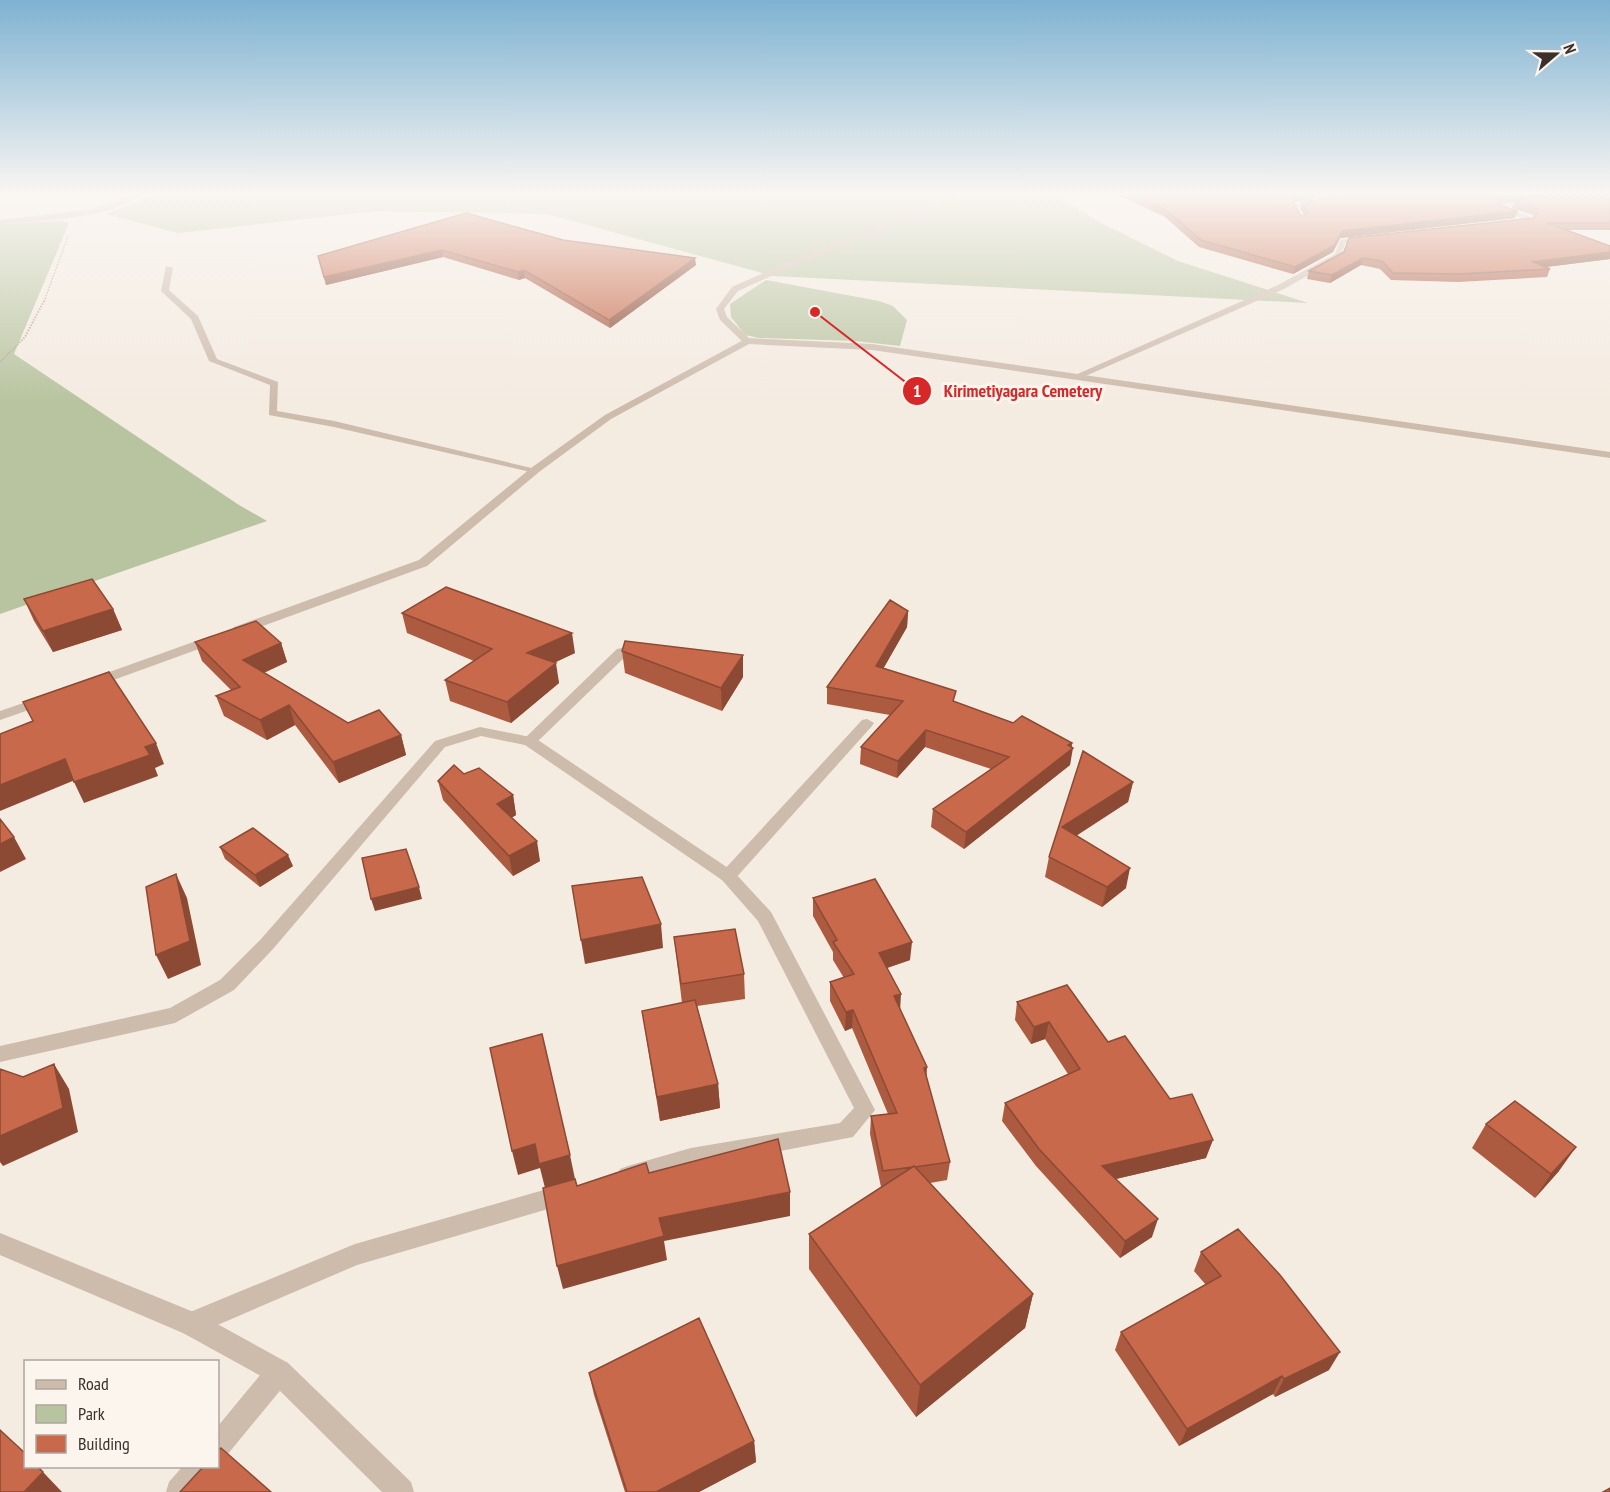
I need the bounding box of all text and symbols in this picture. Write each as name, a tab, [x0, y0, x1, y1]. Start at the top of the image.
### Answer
north arrow	[1526, 24, 1586, 84]
text: N	[1559, 41, 1581, 56]
callout: Kirimetiyagara Cemetery	[902, 373, 1115, 409]
text: 1	[913, 379, 921, 402]
text: Kirimetiyagara Cemetery	[944, 379, 1103, 402]
legend	[24, 1360, 219, 1468]
text: Road	[78, 1372, 109, 1395]
text: Park	[78, 1402, 105, 1425]
text: Building	[78, 1432, 130, 1455]

